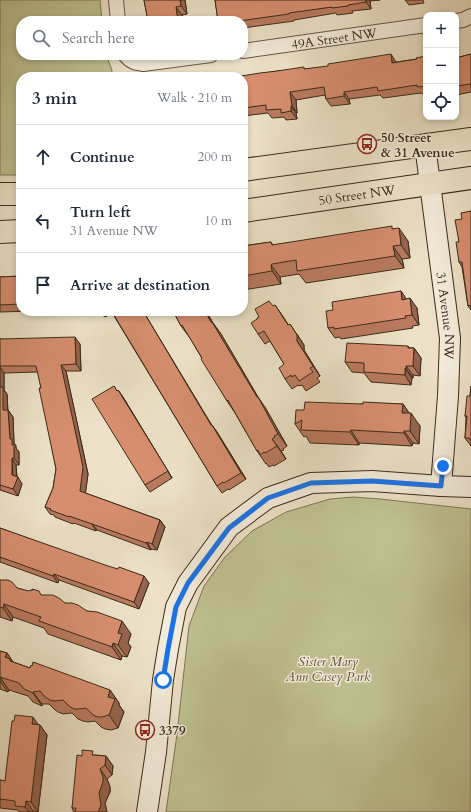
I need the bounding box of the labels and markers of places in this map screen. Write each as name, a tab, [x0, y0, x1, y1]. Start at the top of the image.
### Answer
place label: 50 Street & 31 Avenue	[381, 129, 455, 162]
bus stop icon: 50 Street & 31 Avenue	[356, 133, 378, 155]
bus stop icon: 3379	[134, 719, 156, 741]
place label: 3379	[159, 722, 186, 740]

